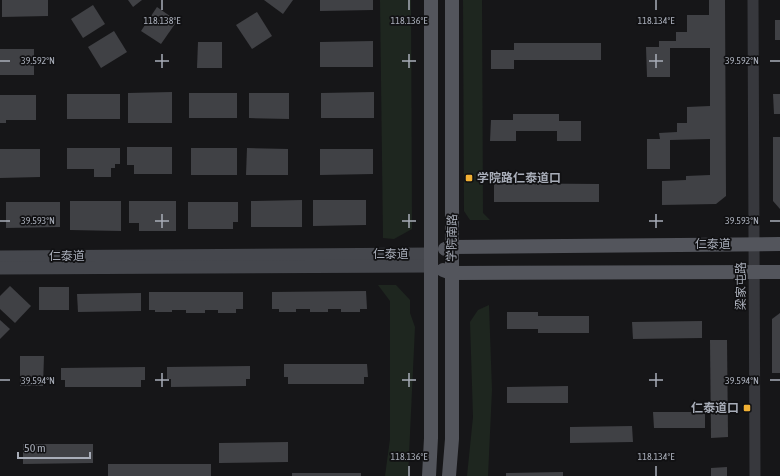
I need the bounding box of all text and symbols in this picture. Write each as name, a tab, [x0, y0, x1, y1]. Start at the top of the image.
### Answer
text: 118.138°E	[144, 15, 181, 26]
text: 118.136°E	[391, 15, 428, 26]
text: 118.134°E	[638, 15, 675, 26]
text: 39.592°N	[21, 55, 55, 66]
text: 39.592°N	[725, 55, 759, 66]
place label: 学院路仁泰道口	[477, 171, 561, 185]
marker: 学院路仁泰道口	[464, 173, 474, 183]
street label: 学院南路	[445, 214, 459, 262]
text: 39.593°N	[21, 215, 55, 226]
text: 39.593°N	[725, 215, 759, 226]
street label: 仁泰道	[695, 237, 731, 251]
street label: 仁泰道	[373, 247, 409, 261]
street label: 仁泰道	[49, 249, 85, 263]
street label: 梁家屯路	[734, 262, 748, 310]
text: 39.594°N	[21, 375, 55, 386]
text: 39.594°N	[725, 375, 759, 386]
place label: 仁泰道口	[691, 401, 739, 415]
marker: 仁泰道口	[742, 403, 752, 413]
scale bar	[18, 434, 90, 460]
text: 50 m	[24, 441, 46, 455]
text: 118.136°E	[391, 451, 428, 462]
text: 118.134°E	[638, 451, 675, 462]

